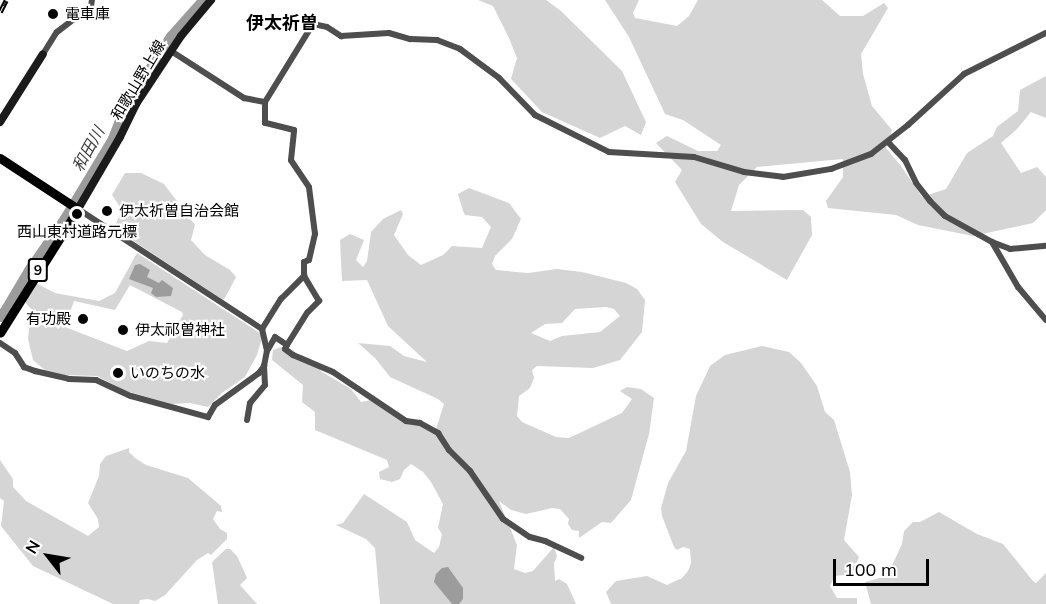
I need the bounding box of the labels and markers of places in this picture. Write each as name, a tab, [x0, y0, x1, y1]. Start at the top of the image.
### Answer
place label: 電車庫	[65, 5, 110, 23]
marker: 電車庫	[46, 7, 60, 21]
place label: 伊太祈曽自治会館	[119, 202, 239, 220]
marker: 伊太祈曽自治会館	[100, 204, 114, 218]
marker: 西山東村道路元標	[70, 207, 84, 221]
place label: 西山東村道路元標	[17, 223, 137, 241]
place label: 有功殿	[26, 310, 71, 328]
marker: 有功殿	[76, 312, 90, 326]
place label: 伊太祁曽神社	[135, 321, 225, 339]
marker: 伊太祁曽神社	[116, 323, 130, 337]
place label: いのちの水	[130, 364, 205, 382]
marker: いのちの水	[111, 366, 125, 380]

